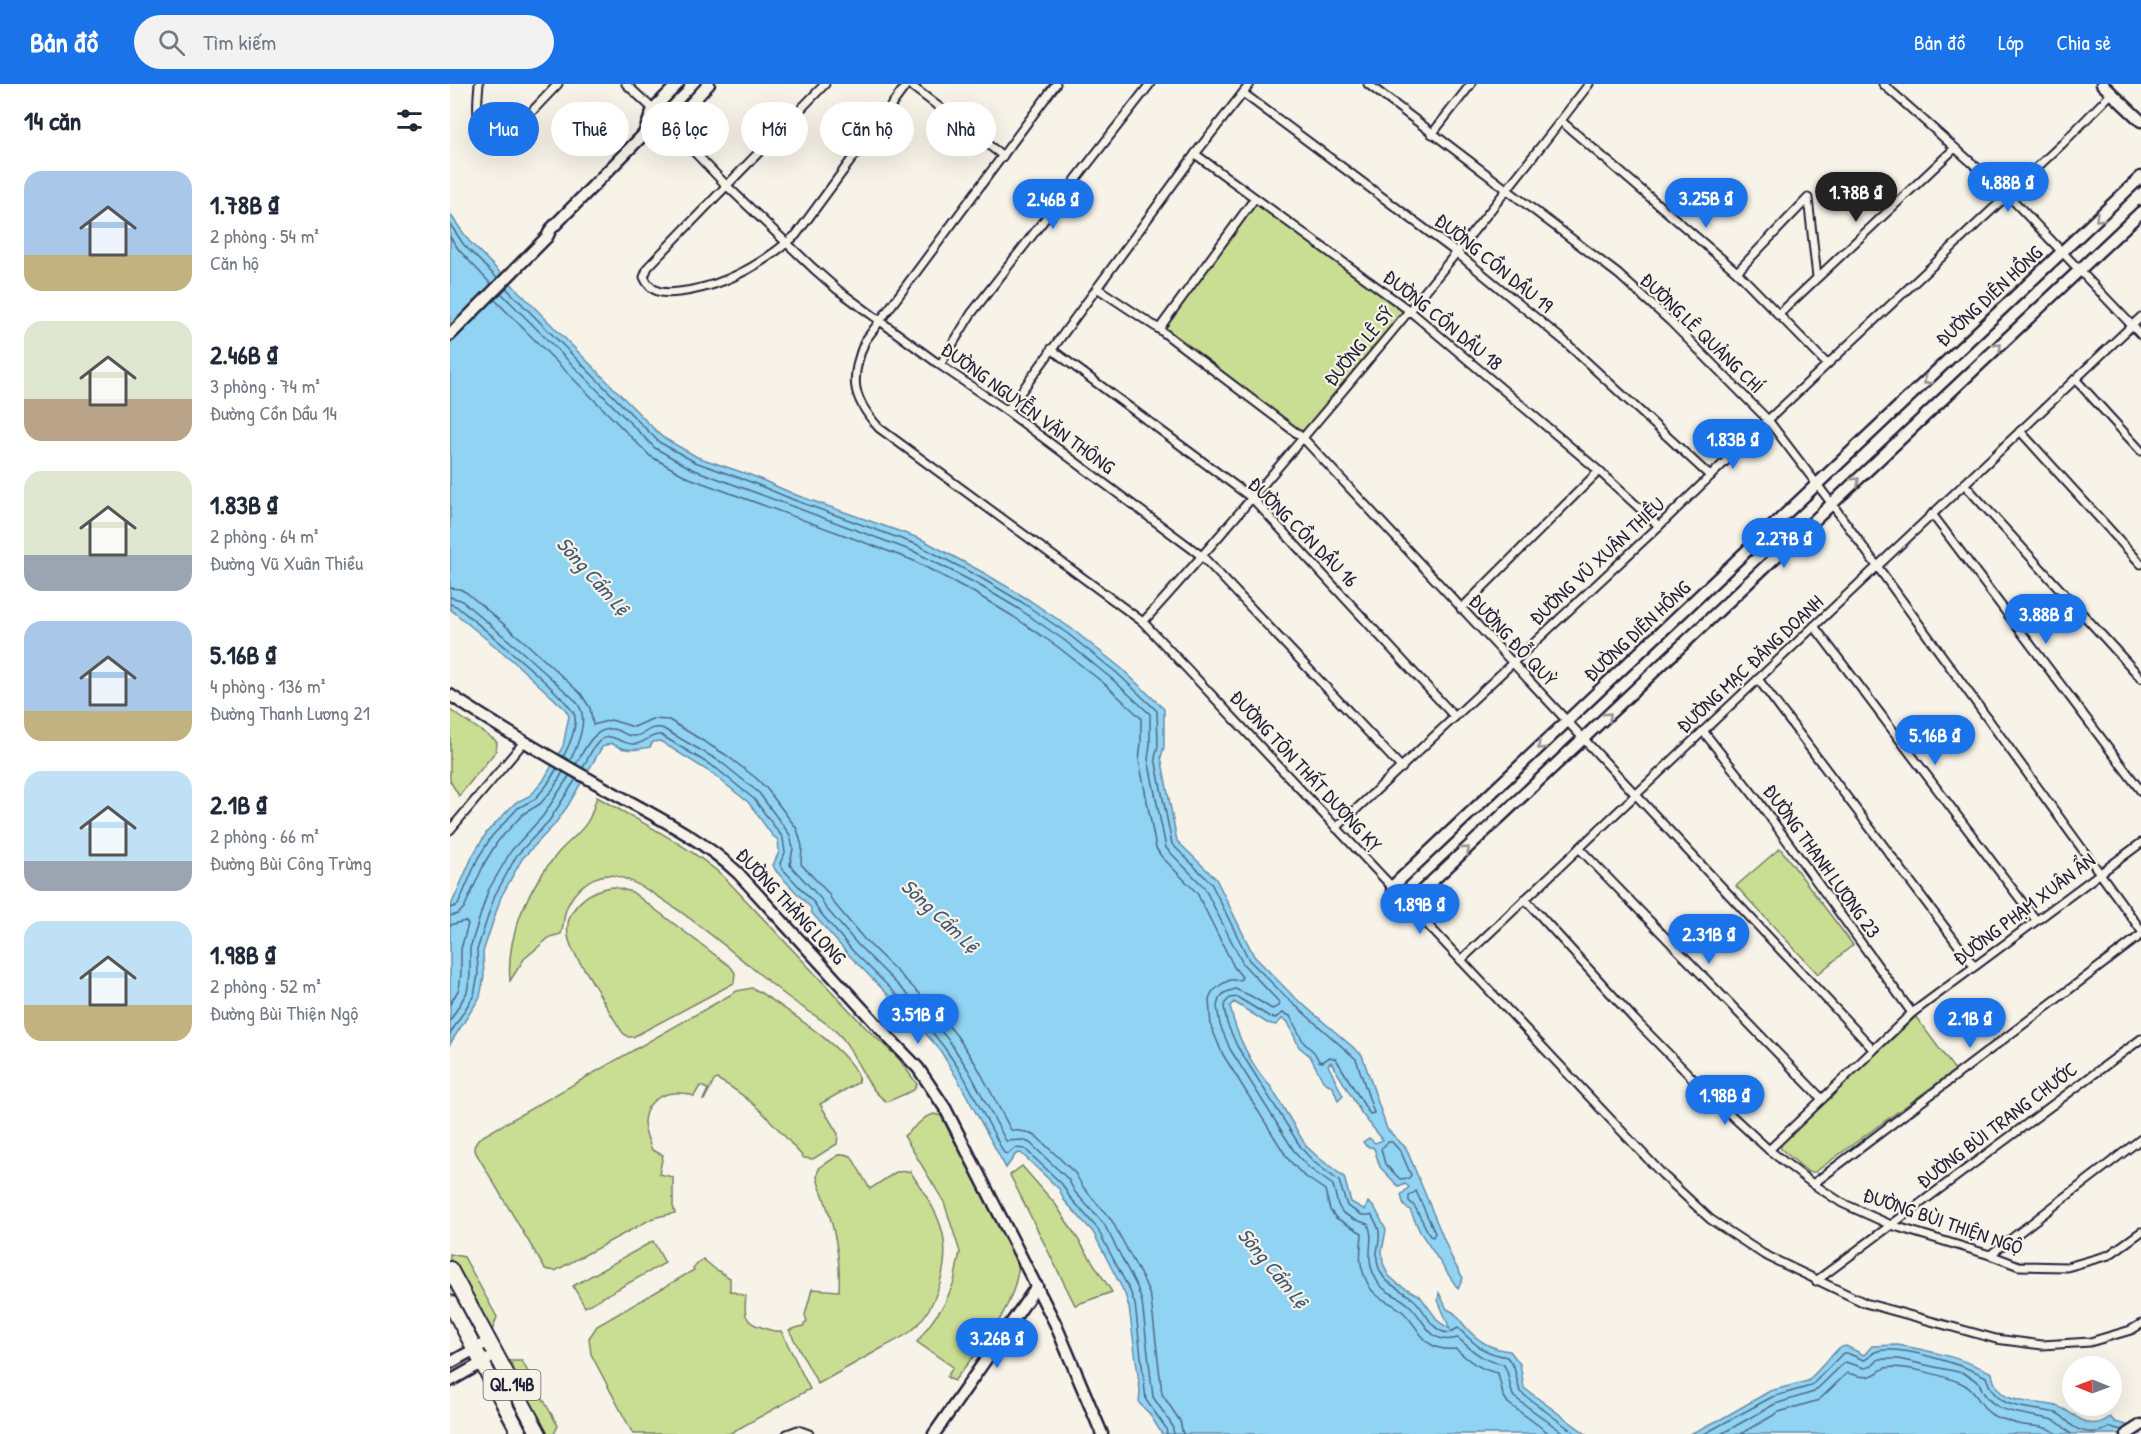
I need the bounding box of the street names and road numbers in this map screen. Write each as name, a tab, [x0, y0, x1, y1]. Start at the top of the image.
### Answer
street label: ĐƯỜNG CỒN DẦU 19	[1430, 207, 1559, 319]
street label: ĐƯỜNG DIÊN HỒNG	[1929, 239, 2048, 352]
street label: ĐƯỜNG CỒN DẦU 18	[1378, 263, 1509, 376]
street label: ĐƯỜNG LÊ QUẢNG CHÍ	[1635, 266, 1770, 399]
street label: ĐƯỜNG LÊ SỸ	[1317, 300, 1400, 391]
street label: ĐƯỜNG NGUYỄN VĂN THÔNG	[936, 335, 1121, 480]
street label: ĐƯỜNG CỒN DẦU 16	[1242, 471, 1364, 593]
street label: ĐƯỜNG VŨ XUÂN THIỀU	[1523, 491, 1670, 631]
street label: ĐƯỜNG DIÊN HỒNG	[1577, 574, 1696, 687]
street label: ĐƯỜNG ĐỖ QUỲ	[1463, 587, 1563, 692]
street label: ĐƯỜNG MẠC ĐĂNG DOANH	[1671, 589, 1829, 739]
street label: ĐƯỜNG TÔN THẤT DƯƠNG KỴ	[1224, 684, 1389, 857]
street label: ĐƯỜNG THANH LƯƠNG 23	[1757, 778, 1887, 943]
street label: ĐƯỜNG THĂNG LONG	[730, 842, 853, 970]
street label: ĐƯỜNG PHẠM XUÂN ẨN	[1947, 846, 2100, 971]
street label: ĐƯỜNG BÙI TRANG CHƯỚC	[1911, 1055, 2083, 1194]
street label: ĐƯỜNG BÙI THIỆN NGỘ	[1860, 1181, 2027, 1261]
road number: QL.14B	[484, 1370, 540, 1400]

